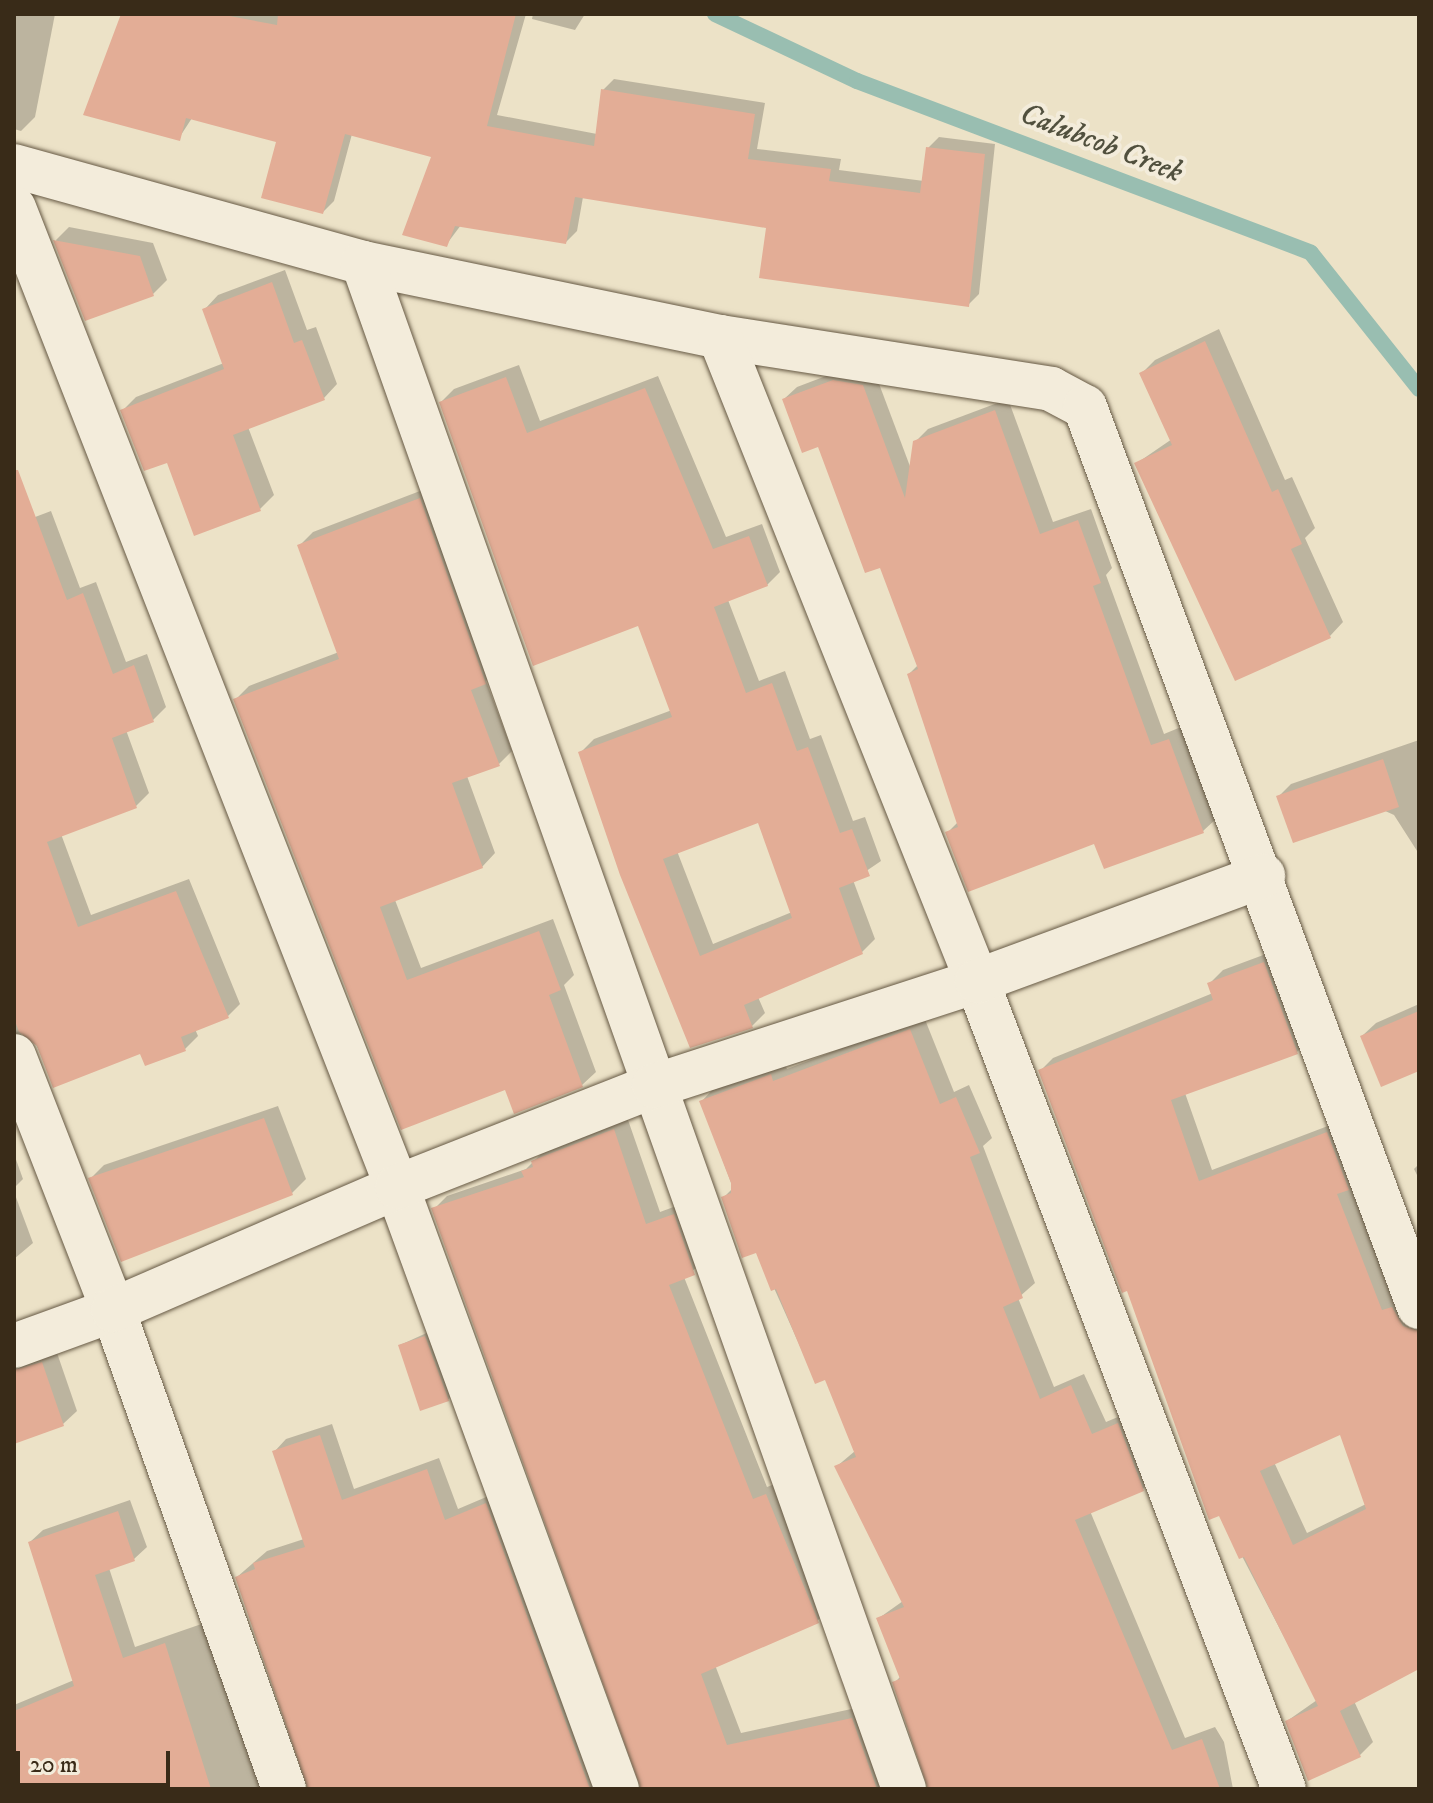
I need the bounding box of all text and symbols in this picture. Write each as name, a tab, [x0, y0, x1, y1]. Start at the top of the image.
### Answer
water label: Calubcob Creek	[1014, 96, 1188, 192]
scale bar	[20, 1735, 174, 1785]
text: 20 m	[30, 1750, 78, 1780]

